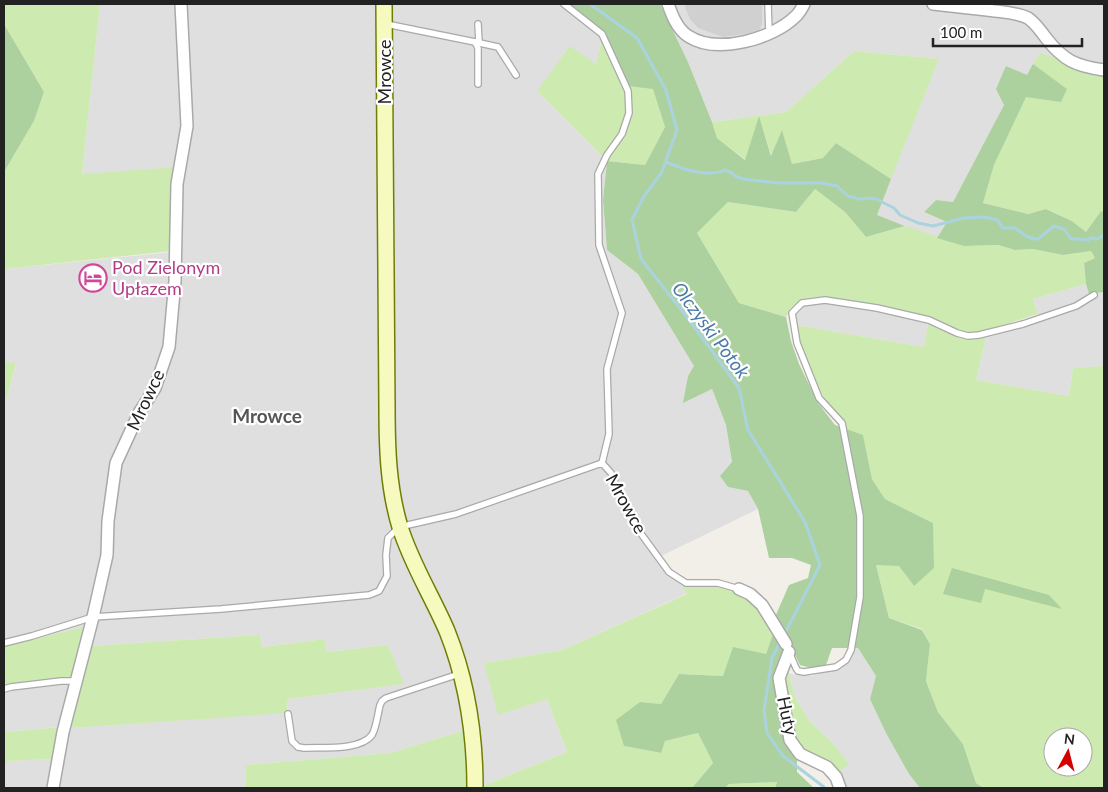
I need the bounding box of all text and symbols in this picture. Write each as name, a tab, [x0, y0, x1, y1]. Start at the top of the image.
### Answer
scale bar	[933, 15, 1082, 47]
text: 100 m	[940, 23, 982, 41]
street label: Mrowce	[373, 40, 395, 104]
place label: Pod Zielonym Upłazem	[112, 256, 220, 299]
hotel icon: Pod Zielonym Upłazem	[78, 263, 108, 293]
water label: Olczyski Potok	[668, 277, 756, 383]
street label: Mrowce	[121, 366, 169, 434]
district label: Mrowce	[232, 404, 302, 427]
street label: Mrowce	[602, 470, 652, 537]
street label: Huty	[773, 694, 803, 738]
north arrow	[1043, 727, 1093, 777]
text: N	[1063, 730, 1076, 748]

